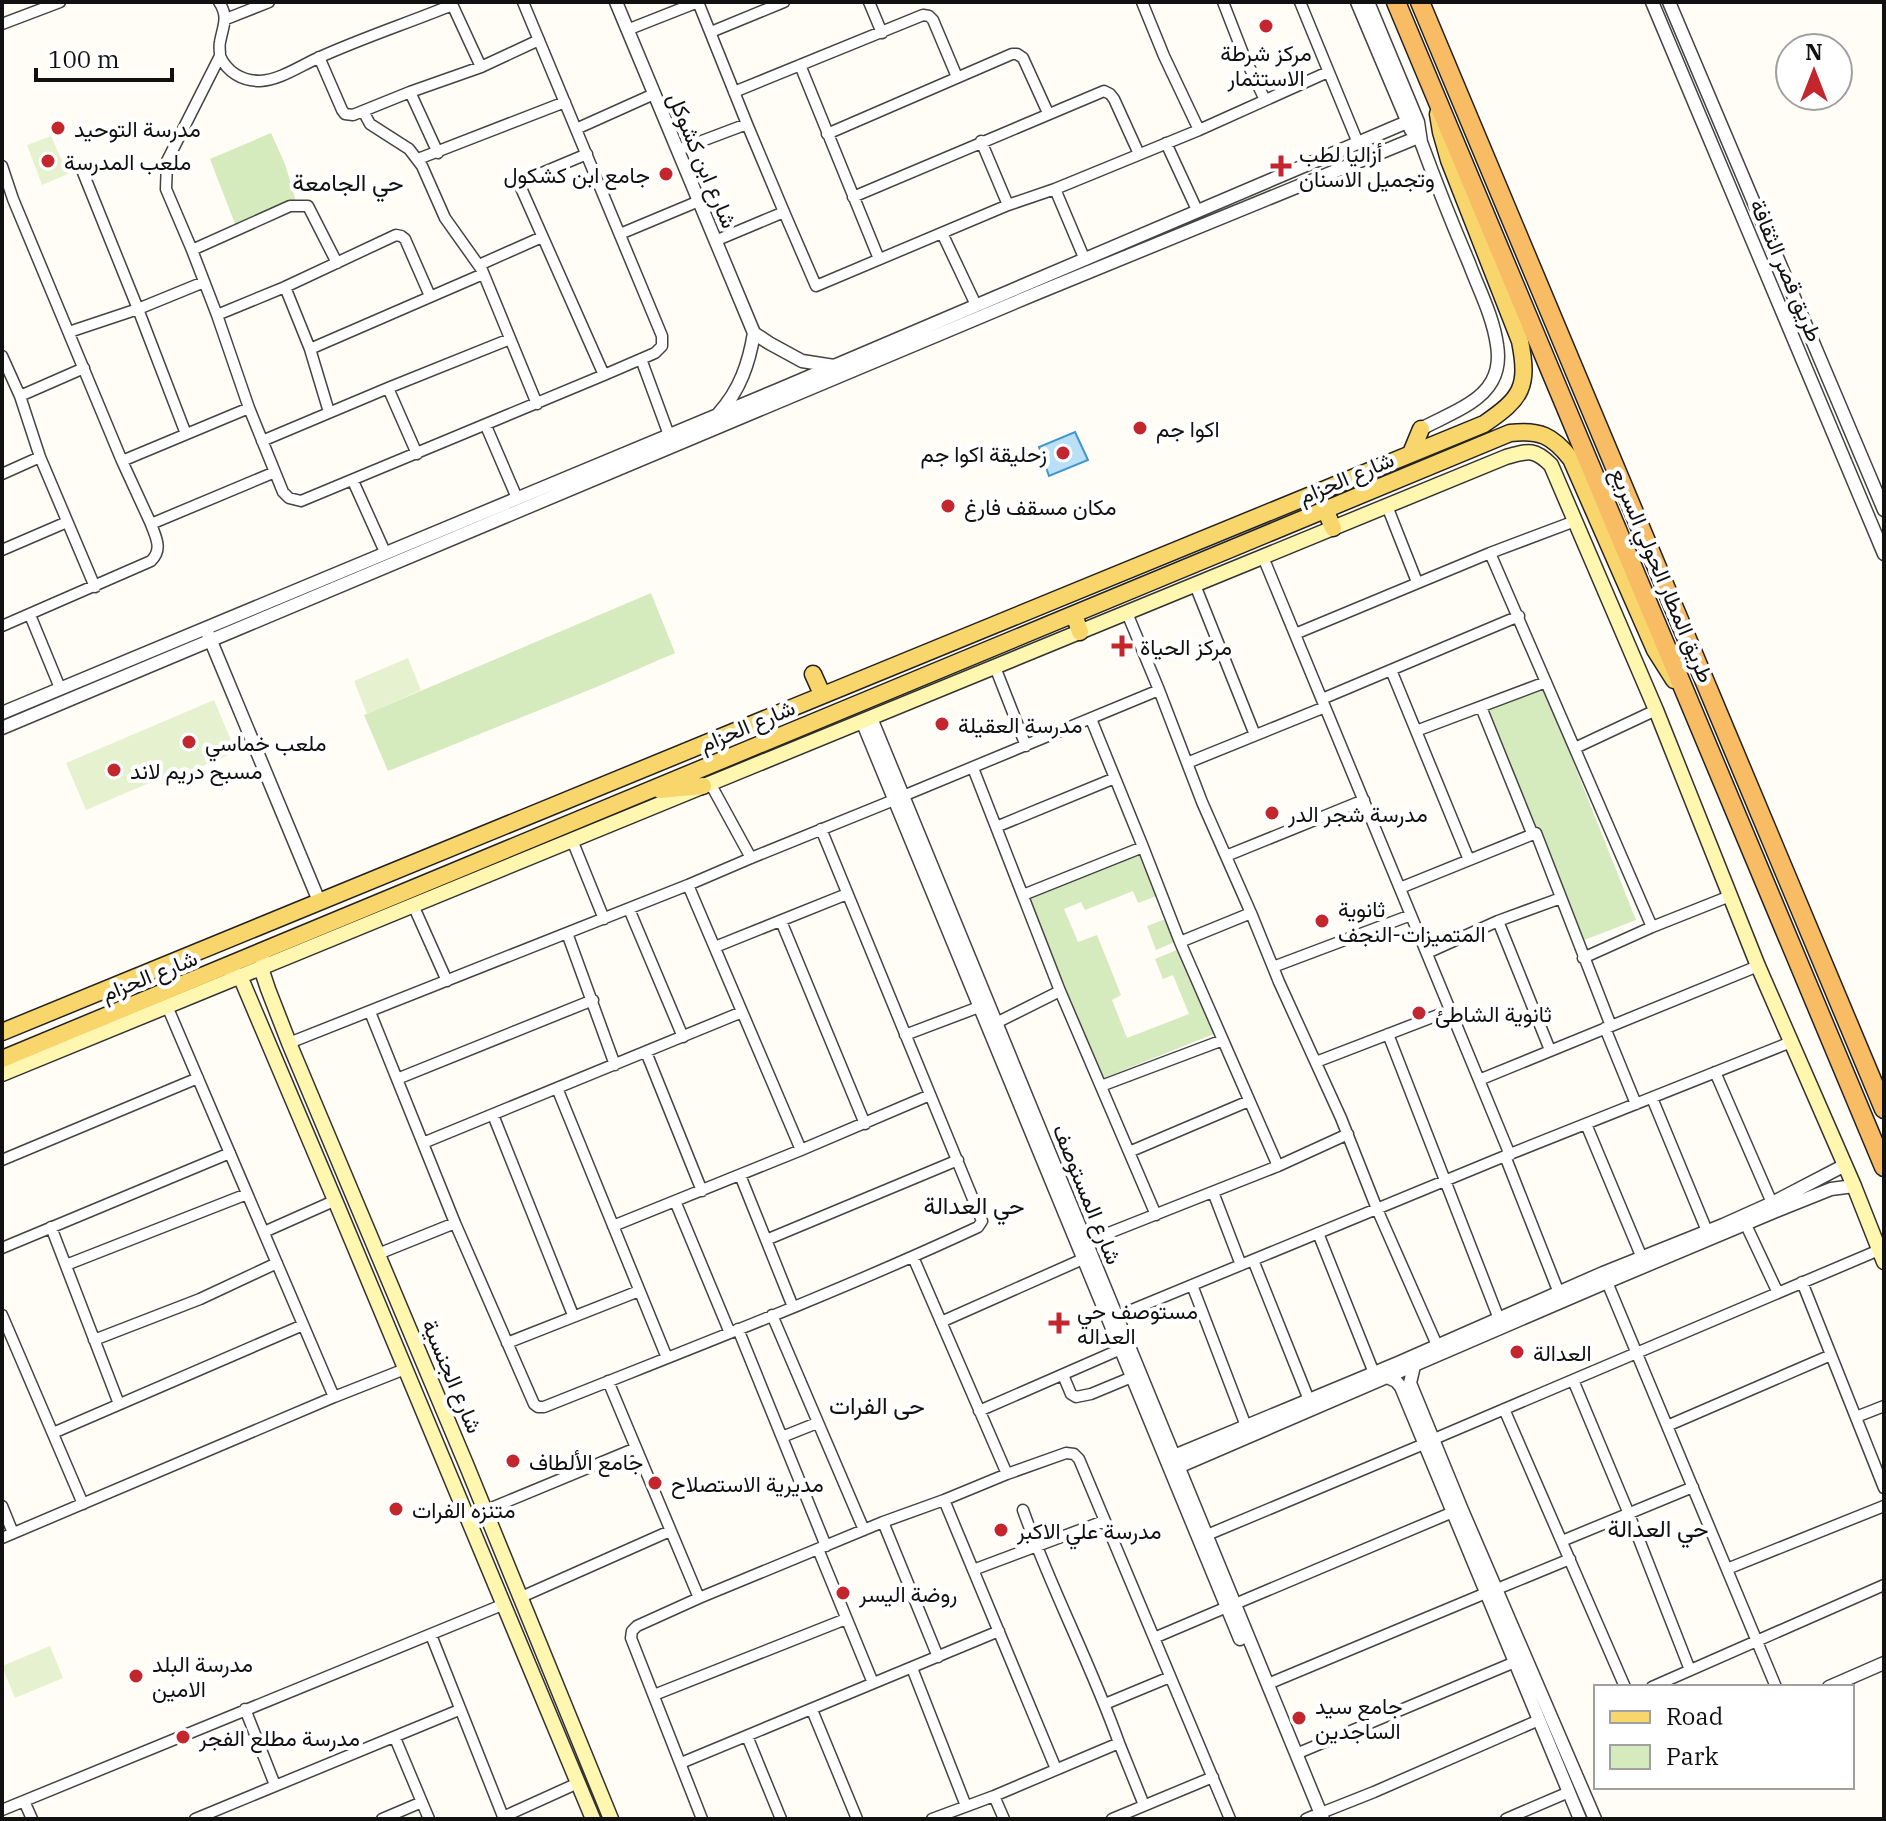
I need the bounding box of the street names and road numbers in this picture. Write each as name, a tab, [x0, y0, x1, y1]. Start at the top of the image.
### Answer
street label: شارع ابن كشوكل	[660, 88, 745, 233]
street label: طريق قصر الثقافة	[1744, 194, 1830, 346]
street label: شارع الحزام	[1294, 444, 1399, 511]
street label: طريق المطار الحولي السريع	[1600, 463, 1721, 689]
street label: شارع الحزام	[695, 692, 800, 759]
street label: شارع الحزام	[97, 943, 202, 1008]
street label: شارع المستوصف	[1046, 1120, 1129, 1269]
street label: شارع الجنسية	[415, 1315, 490, 1438]

